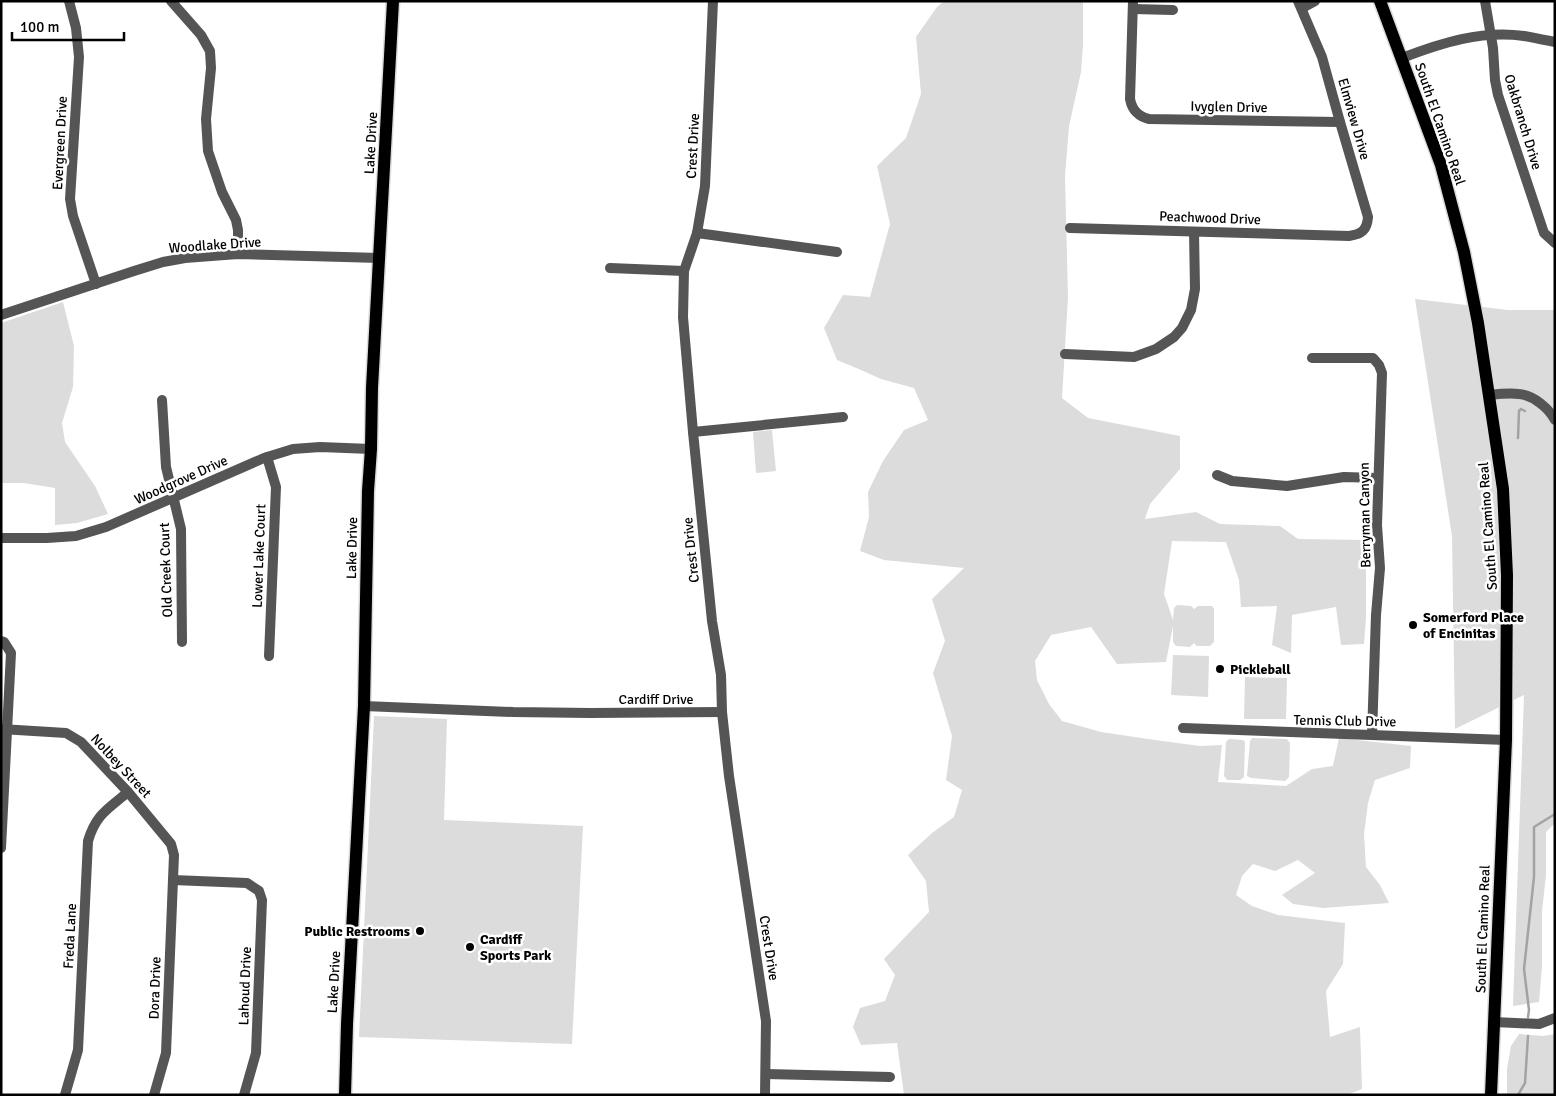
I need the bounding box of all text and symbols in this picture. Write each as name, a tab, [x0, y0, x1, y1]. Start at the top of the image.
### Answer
scale bar	[12, 10, 125, 42]
text: 100 m	[20, 18, 60, 36]
street label: South El Camino Real	[1411, 61, 1469, 187]
street label: Oakbranch Drive	[1500, 72, 1546, 172]
street label: Elmview Drive	[1334, 76, 1374, 162]
street label: Evergreen Drive	[49, 95, 71, 191]
street label: Ivyglen Drive	[1190, 98, 1268, 116]
street label: Lake Drive	[361, 111, 381, 175]
street label: Crest Drive	[683, 113, 703, 179]
street label: Peachwood Drive	[1159, 208, 1261, 228]
street label: Woodlake Drive	[168, 233, 262, 257]
street label: Woodgrove Drive	[132, 452, 230, 508]
street label: South El Camino Real	[1475, 461, 1501, 591]
street label: Berryman Canyon	[1356, 462, 1374, 568]
street label: Lower Lake Court	[249, 504, 269, 608]
street label: Crest Drive	[679, 516, 703, 584]
street label: Lake Drive	[343, 517, 361, 579]
street label: Old Creek Court	[156, 522, 176, 618]
place label: Somerford Place of Encinitas	[1423, 609, 1524, 642]
marker: Somerford Place of Encinitas	[1407, 619, 1419, 631]
place label: Pickleball	[1230, 661, 1291, 678]
marker: Pickleball	[1214, 663, 1226, 675]
street label: Cardiff Drive	[619, 691, 693, 708]
street label: Tennis Club Drive	[1293, 712, 1397, 730]
street label: Nolbey Street	[87, 731, 155, 802]
street label: South El Camino Real	[1472, 865, 1494, 993]
street label: Freda Lane	[60, 903, 80, 969]
street label: Crest Drive	[755, 914, 783, 982]
place label: Public Restrooms	[304, 923, 410, 940]
marker: Public Restrooms	[414, 925, 426, 937]
place label: Cardiff Sports Park	[480, 931, 552, 964]
marker: Cardiff Sports Park	[464, 941, 476, 953]
street label: Lahoud Drive	[235, 946, 255, 1026]
street label: Lake Drive	[324, 950, 344, 1014]
street label: Dora Drive	[145, 956, 165, 1020]

